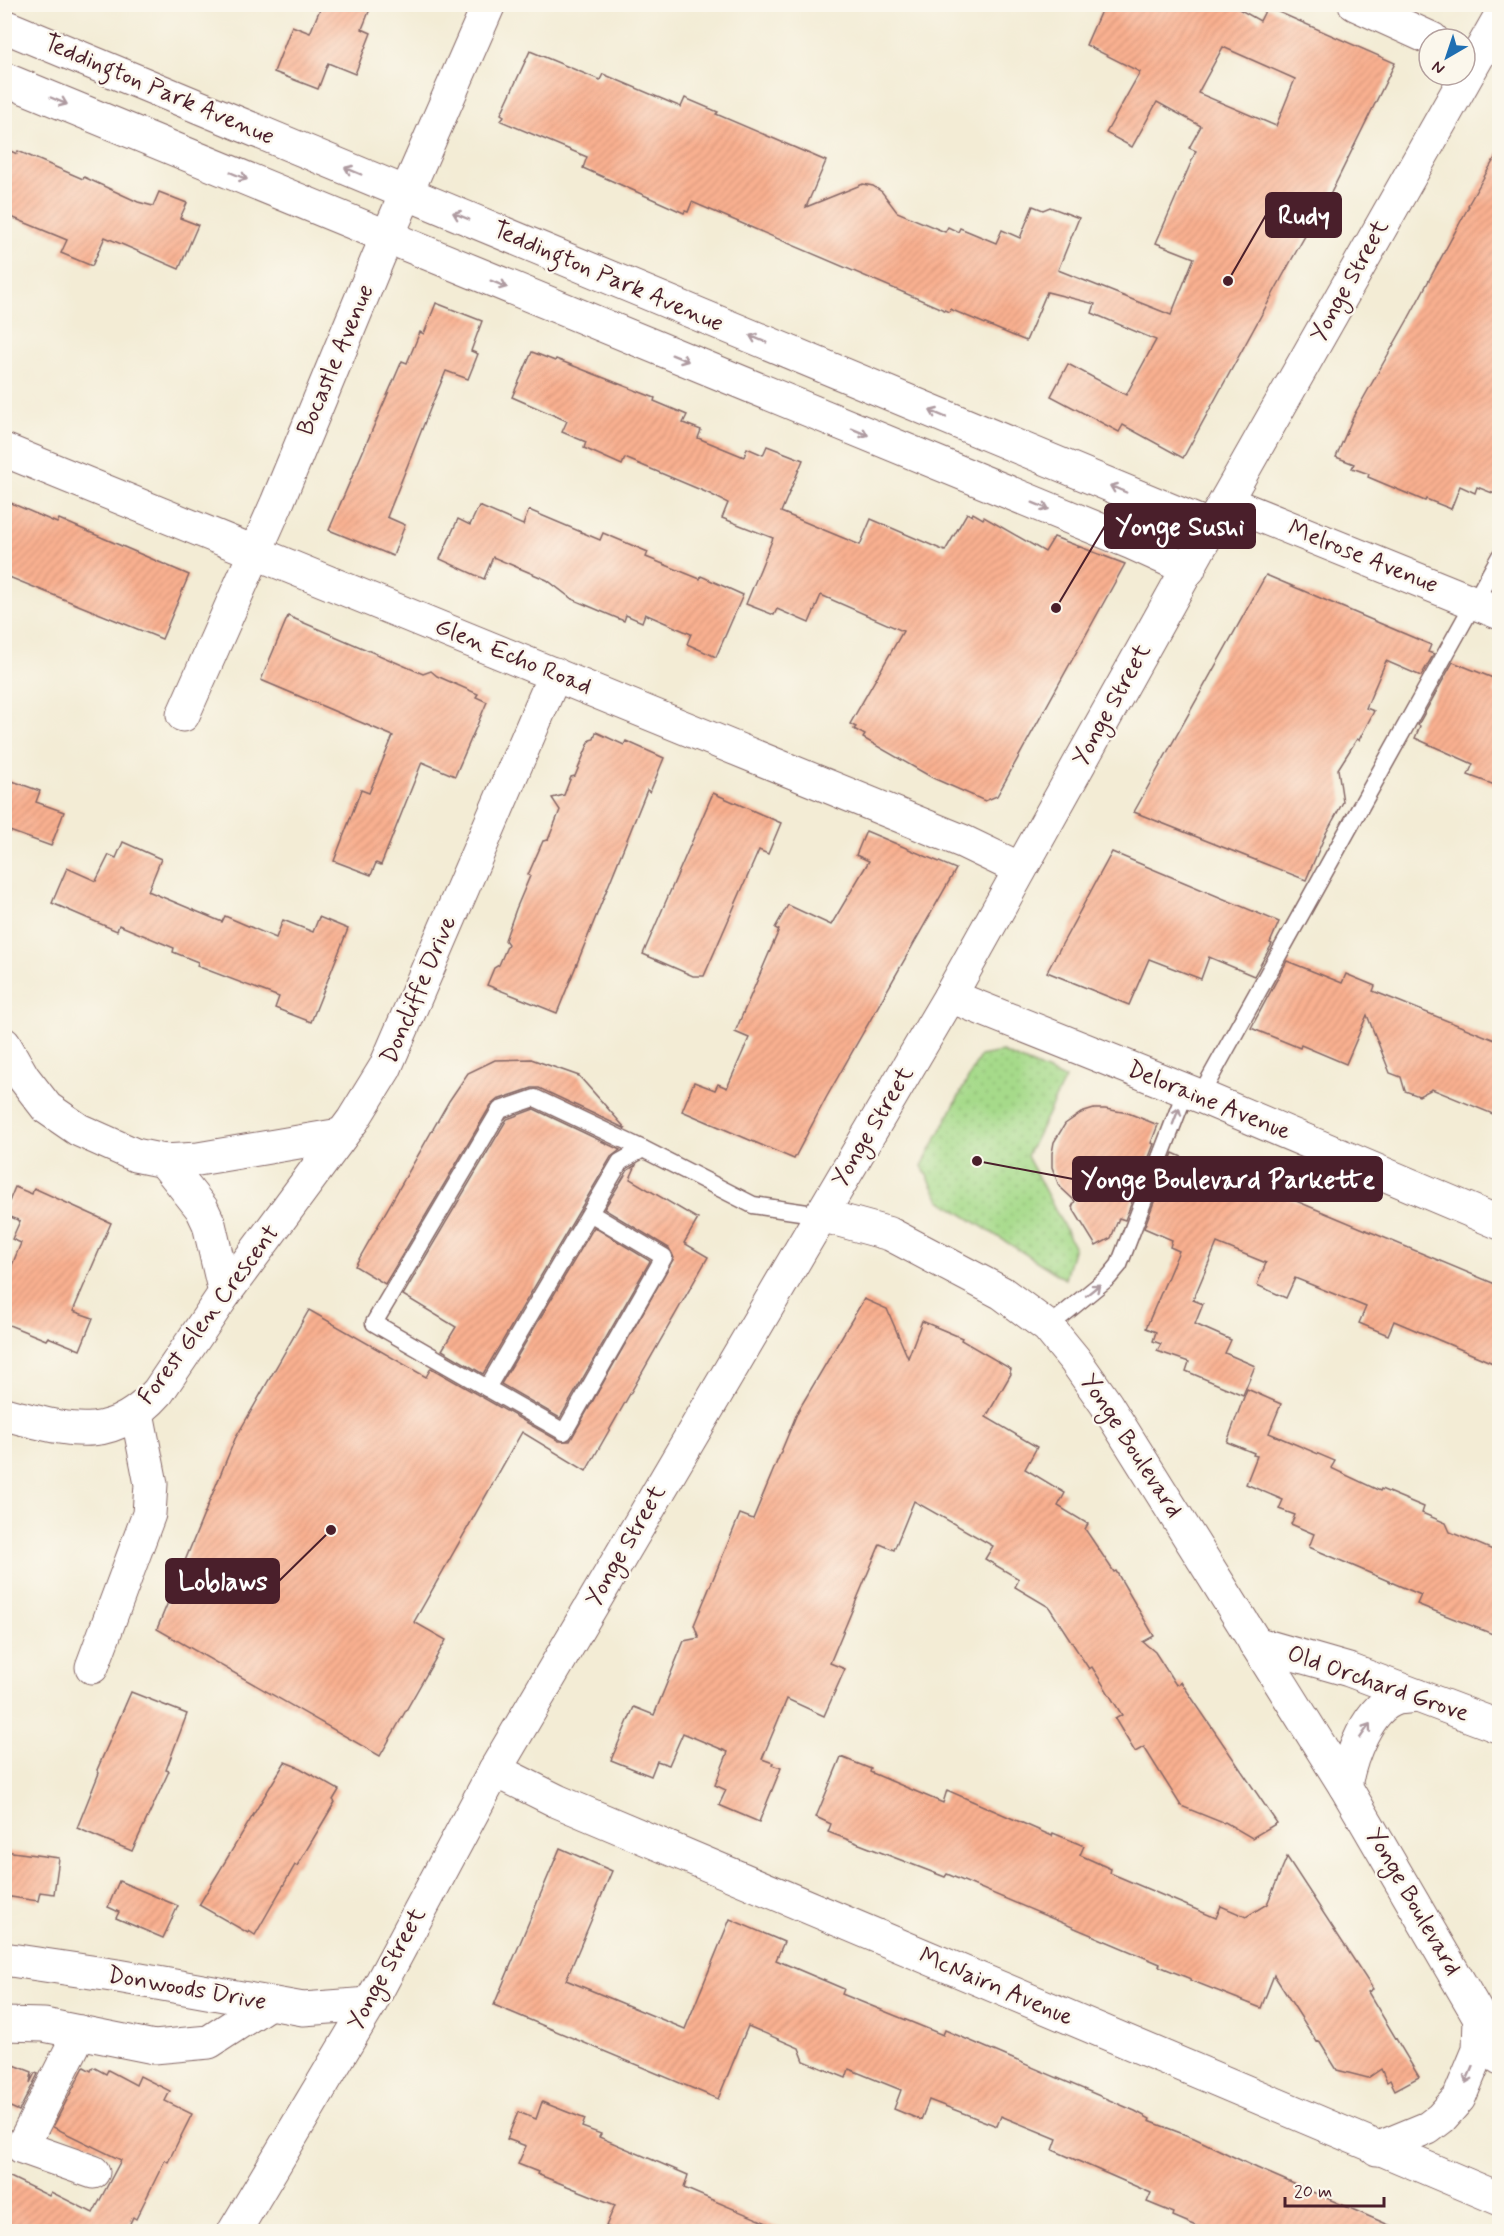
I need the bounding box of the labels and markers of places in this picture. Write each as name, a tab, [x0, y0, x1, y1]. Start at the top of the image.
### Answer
callout: Rudy	[1266, 193, 1341, 237]
callout: Yonge Sushi	[1105, 504, 1255, 548]
callout: Yonge Boulevard Parkette	[1073, 1157, 1382, 1201]
callout: Loblaws	[166, 1559, 279, 1603]

